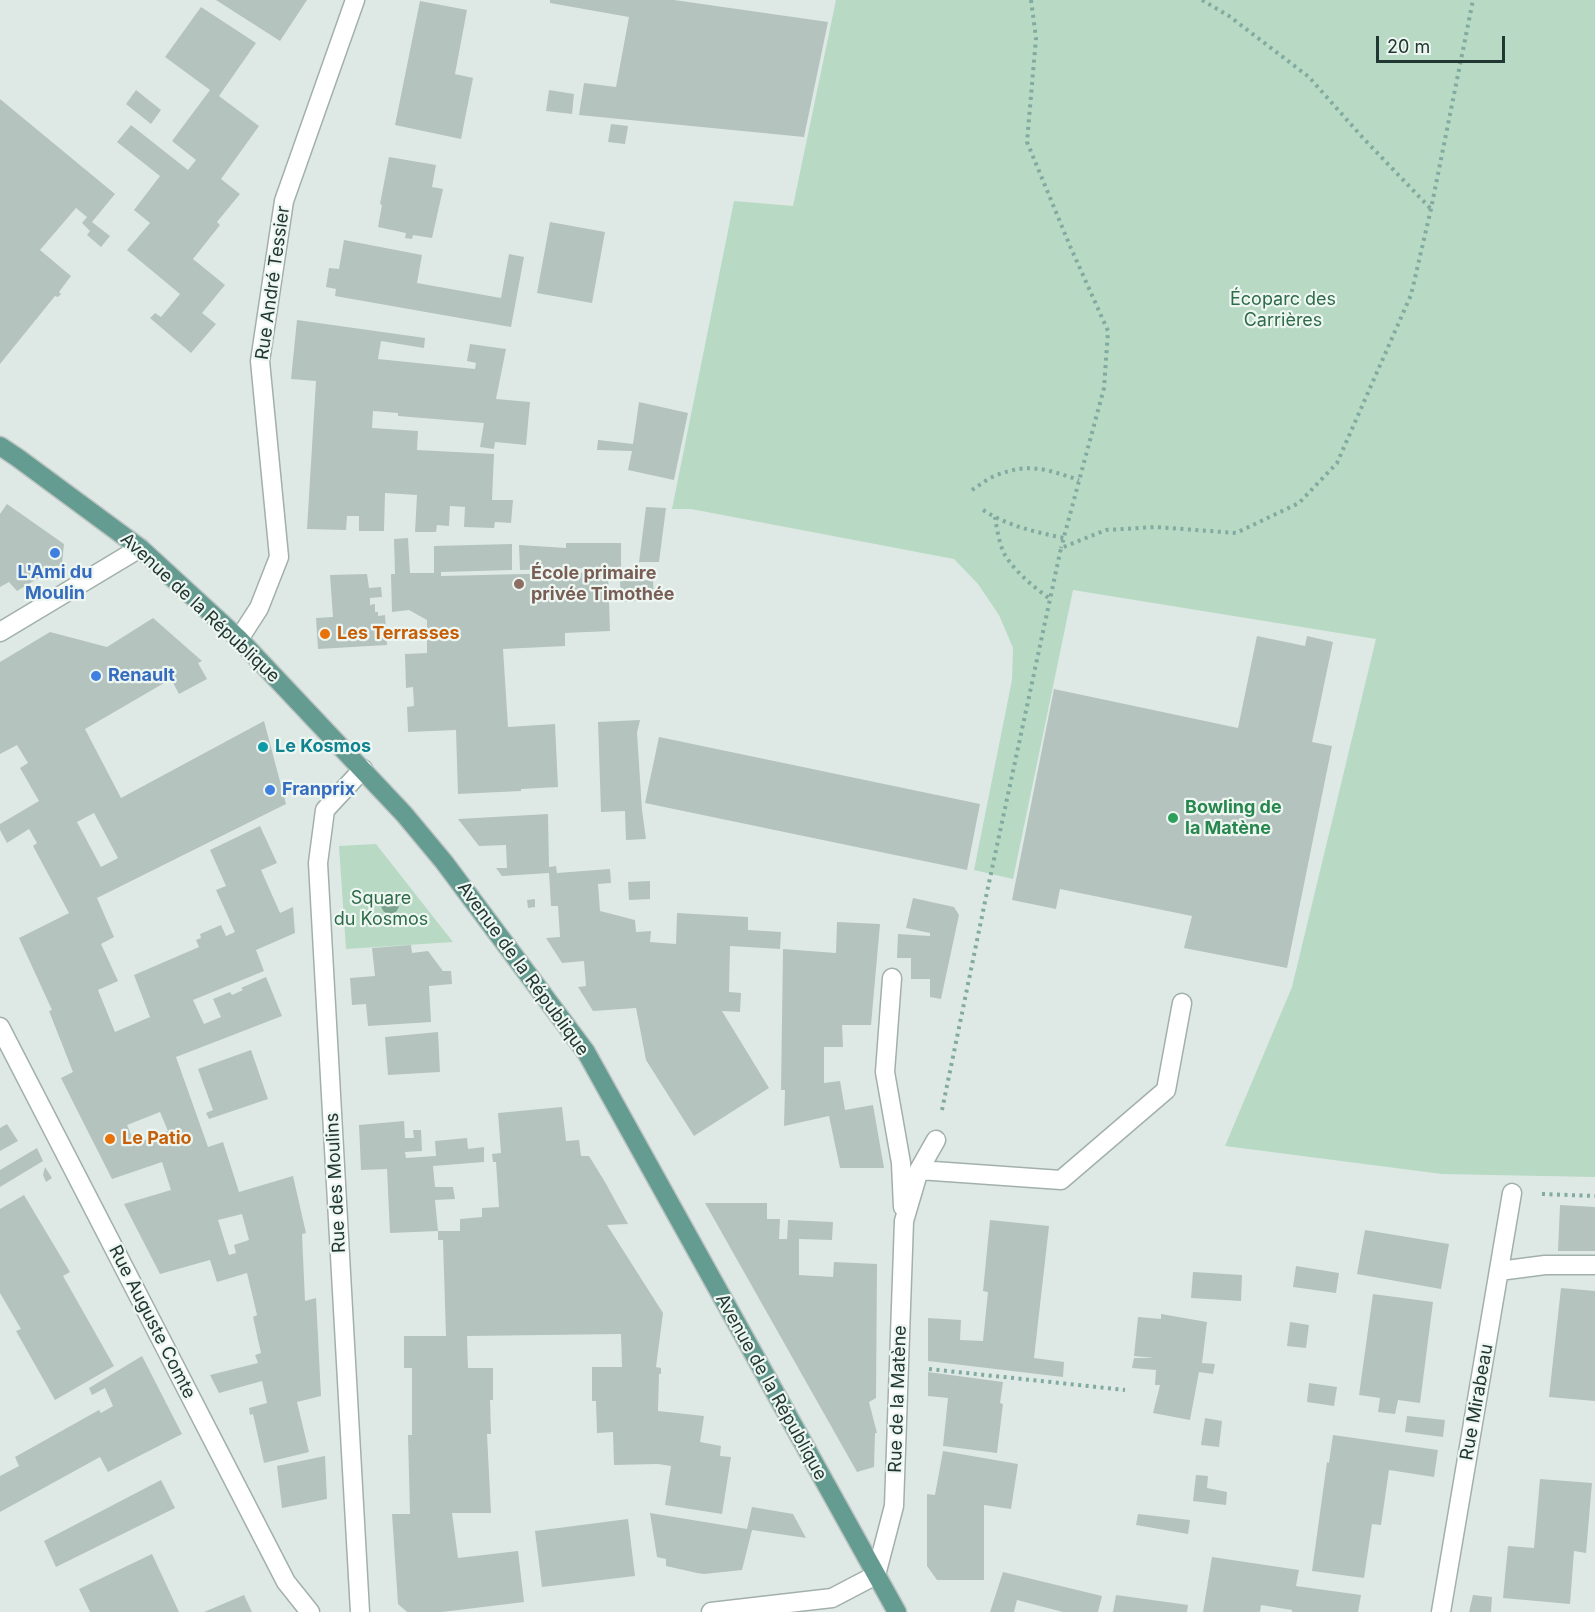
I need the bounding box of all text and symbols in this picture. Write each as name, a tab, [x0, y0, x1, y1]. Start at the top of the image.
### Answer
scale bar	[1379, 24, 1508, 62]
text: 20 m	[1387, 36, 1430, 57]
street label: Rue André Tessier	[252, 205, 294, 361]
park label: Écoparc des Carrières	[1230, 289, 1336, 332]
street label: Avenue de la République	[116, 529, 284, 687]
marker: L'Ami du Moulin	[48, 546, 62, 560]
place label: L'Ami du Moulin	[18, 562, 92, 604]
place label: École primaire privée Timothée	[531, 563, 675, 606]
marker: École primaire privée Timothée	[512, 577, 526, 591]
place label: Les Terrasses	[337, 623, 460, 645]
marker: Les Terrasses	[318, 627, 332, 641]
place label: Renault	[108, 665, 175, 687]
marker: Renault	[89, 669, 103, 683]
place label: Le Kosmos	[275, 736, 371, 758]
marker: Le Kosmos	[256, 740, 270, 754]
place label: Franprix	[282, 779, 355, 801]
marker: Franprix	[263, 783, 277, 797]
place label: Bowling de la Matène	[1185, 797, 1282, 840]
marker: Bowling de la Matène	[1166, 811, 1180, 825]
street label: Avenue de la République	[453, 878, 593, 1060]
park label: Square du Kosmos	[334, 888, 428, 930]
street label: Rue des Moulins	[322, 1112, 350, 1254]
place label: Le Patio	[122, 1128, 192, 1150]
marker: Le Patio	[103, 1132, 117, 1146]
street label: Rue Auguste Comte	[104, 1242, 200, 1402]
street label: Avenue de la République	[711, 1290, 831, 1484]
street label: Rue de la Matène	[885, 1325, 911, 1473]
street label: Rue Mirabeau	[1456, 1342, 1498, 1462]

